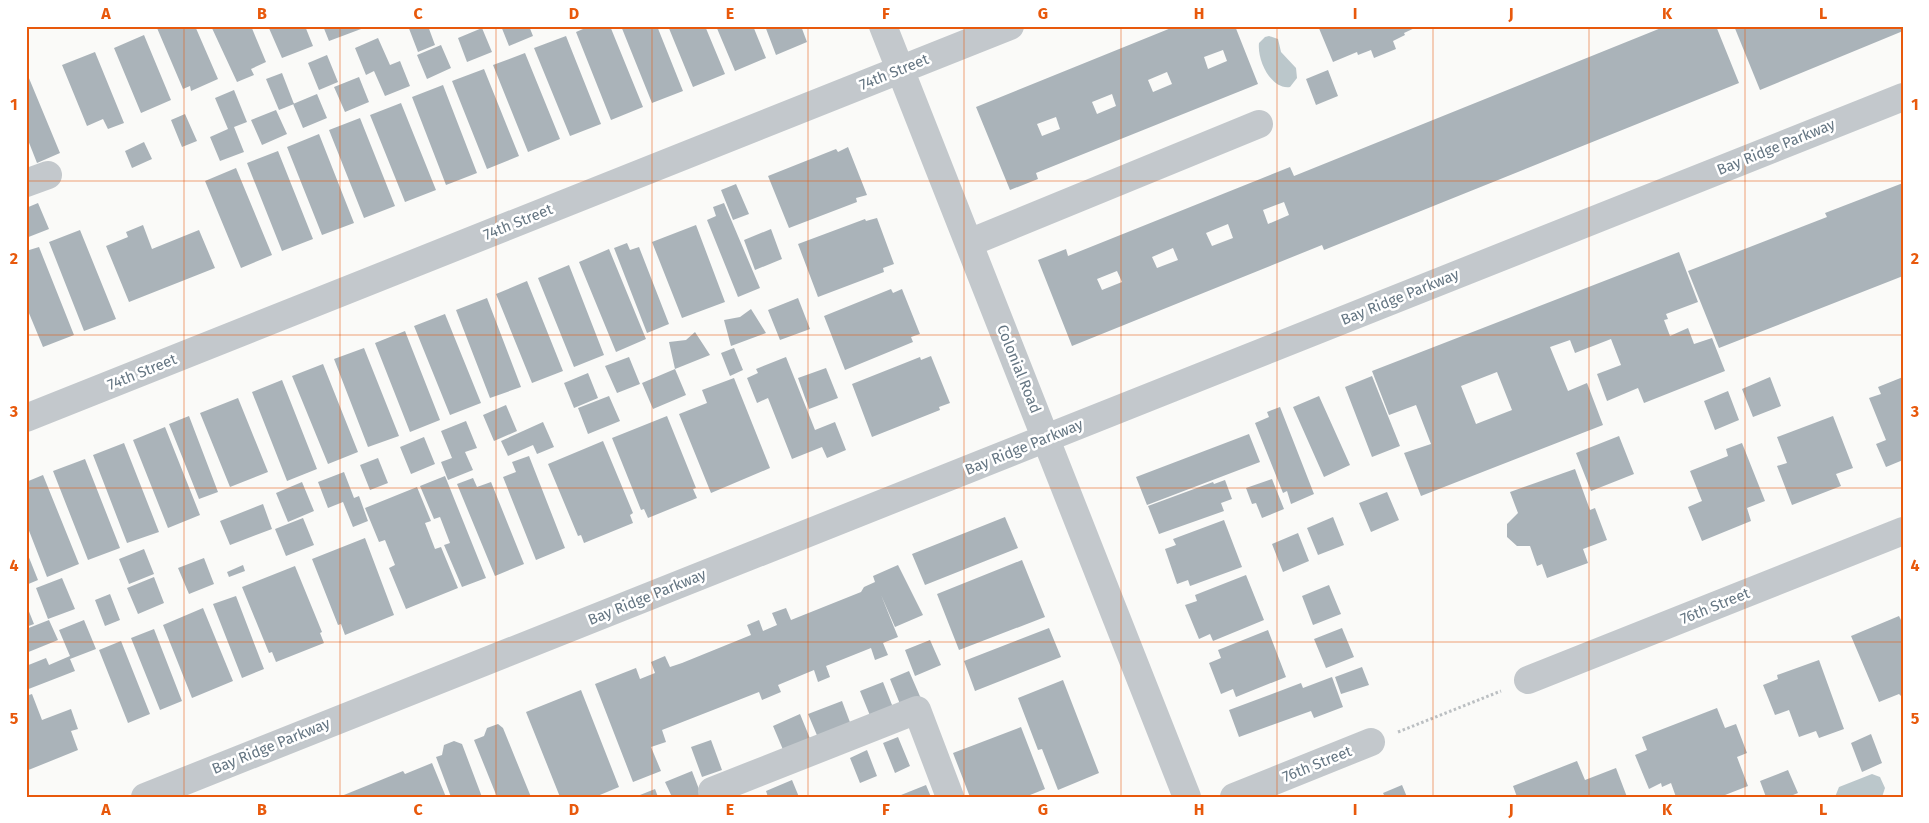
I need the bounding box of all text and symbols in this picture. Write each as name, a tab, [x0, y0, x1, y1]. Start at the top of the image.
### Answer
text: A	[100, 4, 111, 23]
text: B	[257, 4, 267, 23]
text: C	[413, 4, 423, 23]
text: D	[569, 4, 579, 23]
text: E	[726, 4, 734, 23]
text: F	[882, 4, 890, 23]
text: G	[1038, 4, 1048, 23]
text: H	[1194, 4, 1204, 23]
text: I	[1353, 4, 1357, 23]
text: J	[1507, 4, 1514, 23]
text: K	[1662, 4, 1673, 23]
text: L	[1819, 4, 1827, 23]
street label: 74th Street	[857, 50, 932, 94]
text: 1	[10, 95, 18, 114]
text: 1	[1911, 95, 1919, 114]
street label: Bay Ridge Parkway	[1714, 115, 1838, 179]
street label: 74th Street	[481, 200, 556, 244]
text: 2	[10, 249, 18, 268]
text: 2	[1911, 249, 1919, 268]
street label: Bay Ridge Parkway	[1338, 265, 1462, 329]
street label: Colonial Road	[993, 322, 1045, 416]
street label: 74th Street	[105, 350, 180, 394]
text: 3	[9, 402, 18, 421]
text: 3	[1910, 402, 1919, 421]
street label: Bay Ridge Parkway	[962, 415, 1086, 479]
text: 4	[9, 556, 19, 575]
text: 4	[1910, 556, 1920, 575]
street label: Bay Ridge Parkway	[585, 565, 709, 629]
street label: 76th Street	[1678, 584, 1753, 628]
text: 5	[10, 709, 19, 728]
text: 5	[1911, 709, 1920, 728]
street label: Bay Ridge Parkway	[209, 714, 333, 778]
street label: 76th Street	[1280, 742, 1355, 786]
text: A	[100, 800, 111, 819]
text: B	[257, 800, 267, 819]
text: C	[413, 800, 423, 819]
text: D	[569, 800, 579, 819]
text: E	[726, 800, 734, 819]
text: F	[882, 800, 890, 819]
text: G	[1038, 800, 1048, 819]
text: H	[1194, 800, 1204, 819]
text: I	[1353, 800, 1357, 819]
text: J	[1507, 800, 1514, 819]
text: K	[1662, 800, 1673, 819]
text: L	[1819, 800, 1827, 819]

